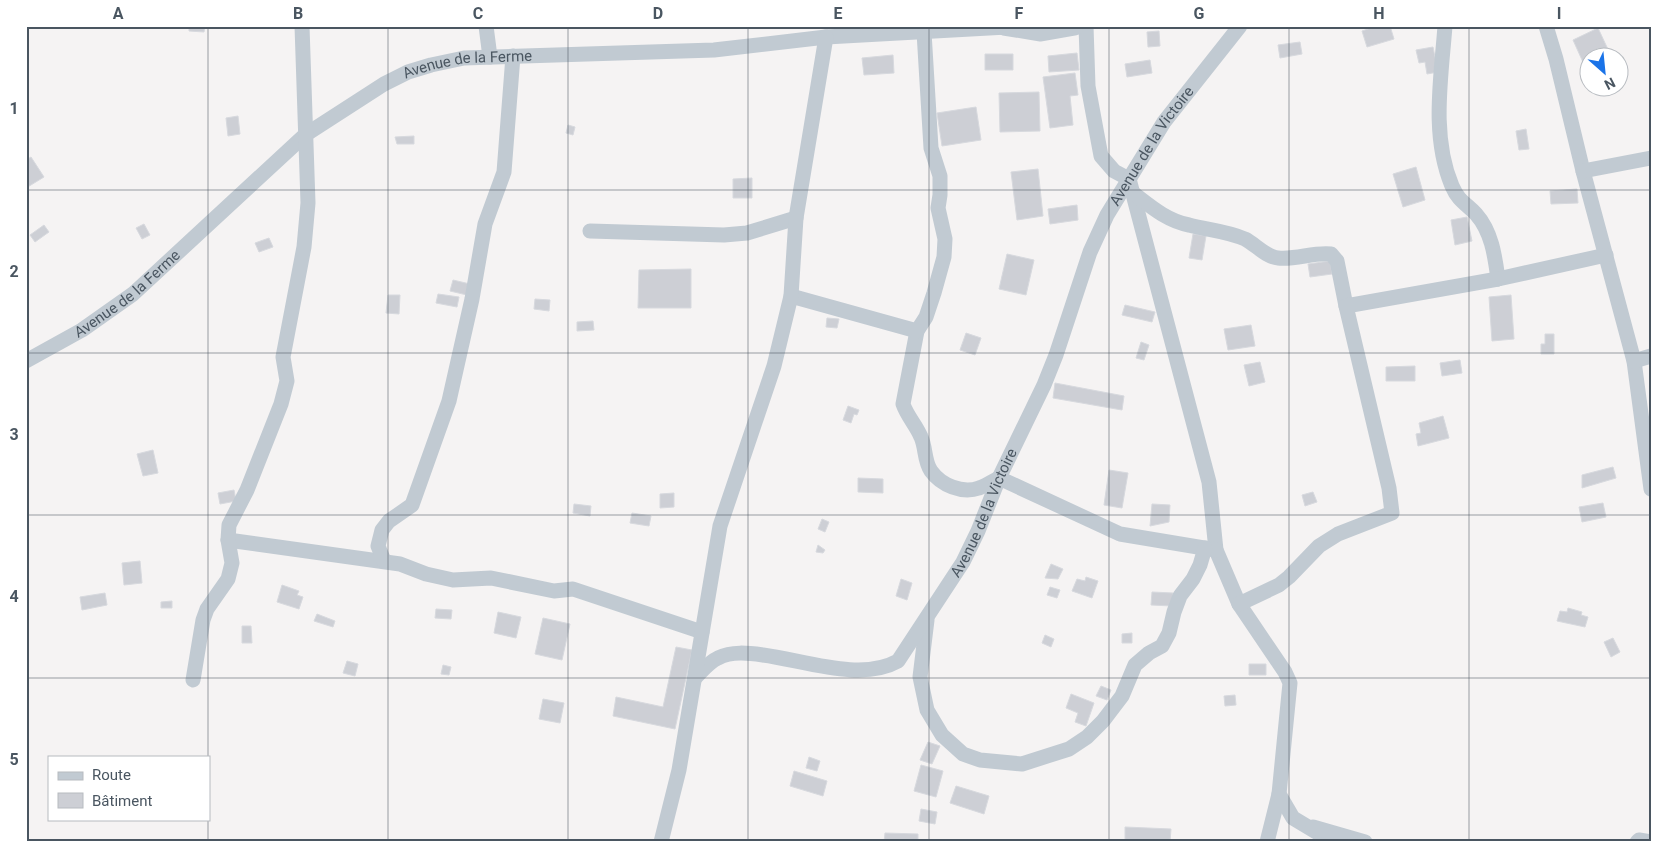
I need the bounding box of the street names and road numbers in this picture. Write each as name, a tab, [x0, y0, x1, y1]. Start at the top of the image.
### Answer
street label: Avenue de la Ferme	[400, 47, 532, 82]
street label: Avenue de la Victoire	[1106, 83, 1198, 209]
street label: Avenue de la Ferme	[71, 246, 184, 341]
street label: Avenue de la Victoire	[946, 445, 1021, 581]

